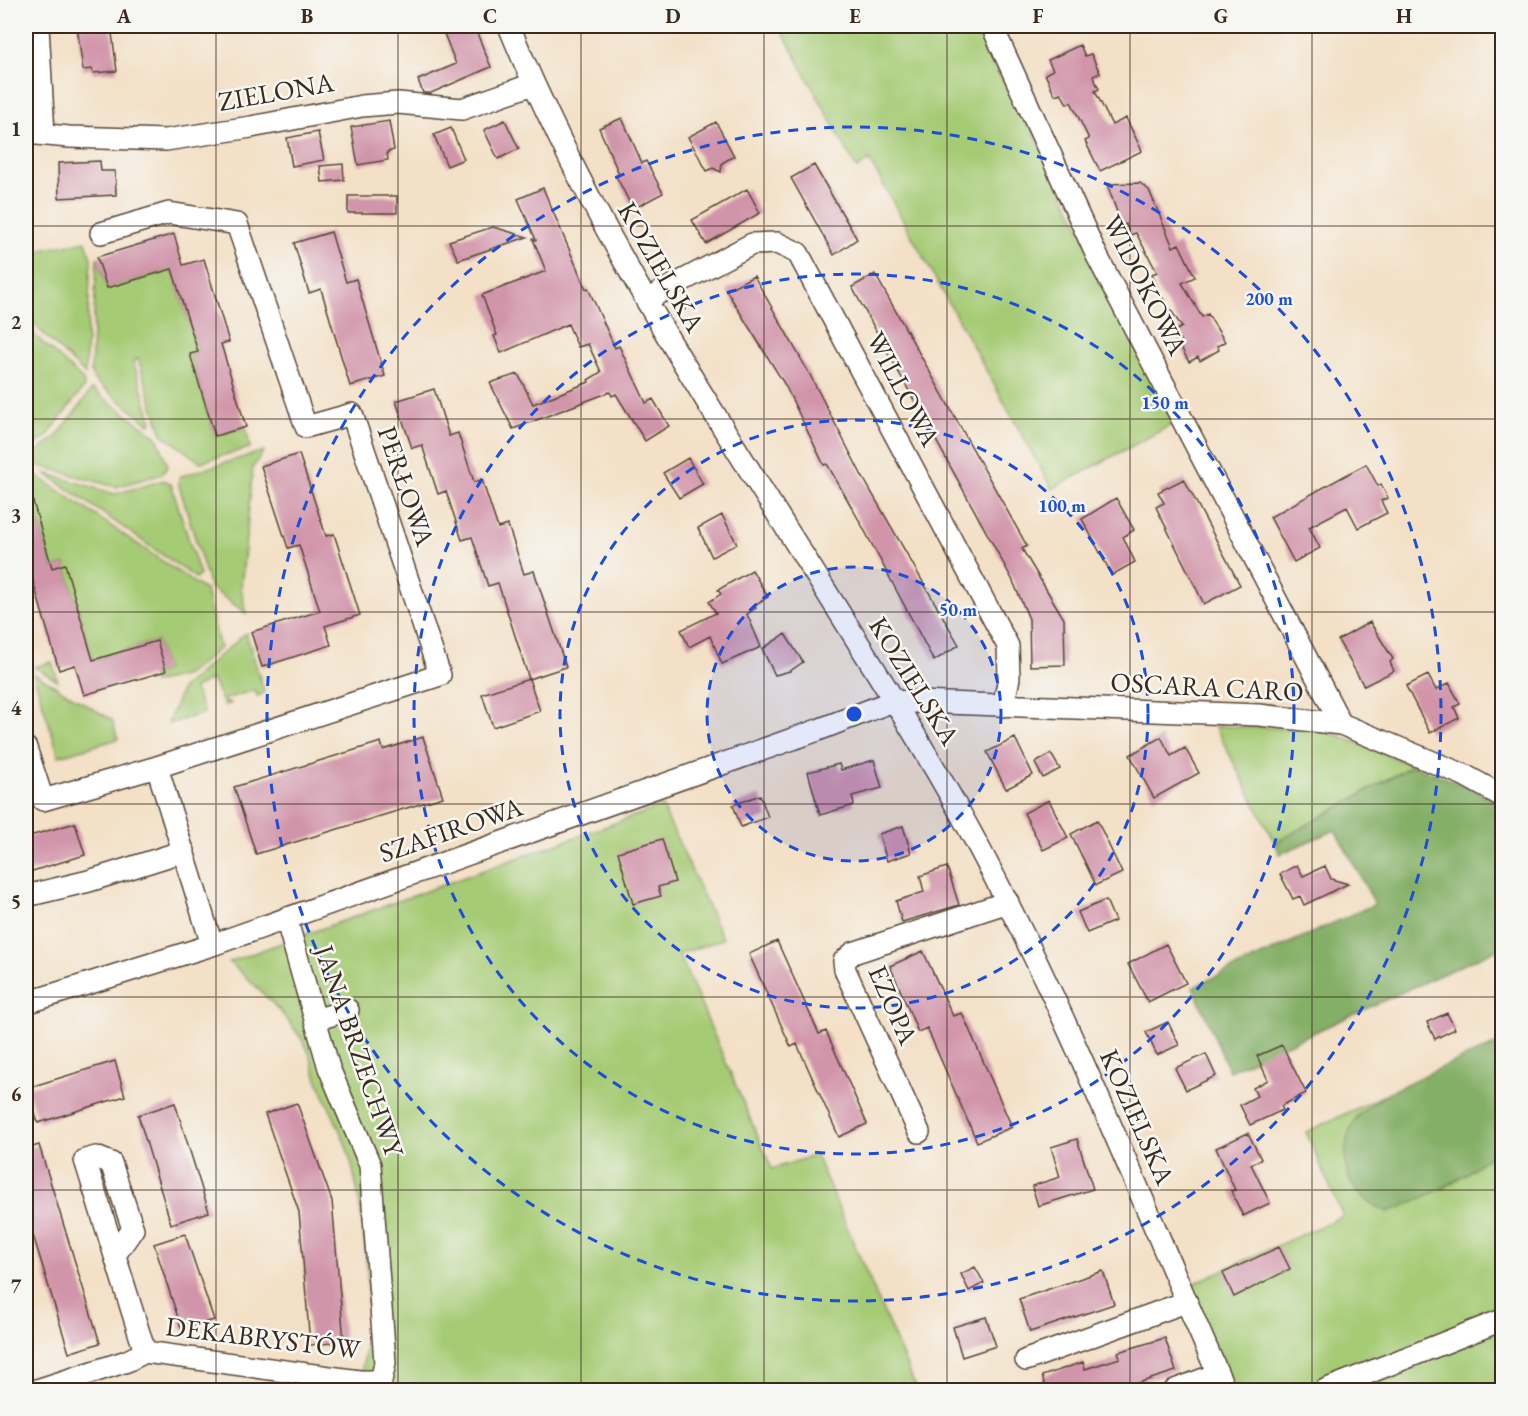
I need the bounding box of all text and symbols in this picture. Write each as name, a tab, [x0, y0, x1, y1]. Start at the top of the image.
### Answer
text: A	[116, 3, 132, 29]
text: B	[301, 3, 313, 29]
text: C	[483, 3, 497, 29]
text: D	[665, 3, 681, 29]
text: E	[849, 3, 861, 29]
text: F	[1033, 3, 1044, 29]
text: G	[1214, 3, 1228, 29]
text: H	[1396, 3, 1412, 29]
street label: ZIELONA	[215, 64, 337, 119]
text: 1	[11, 116, 21, 142]
street label: KOZIELSKA	[610, 195, 713, 339]
street label: WIDOKOWA	[1095, 209, 1196, 361]
text: 200 m	[1245, 287, 1293, 310]
text: 2	[11, 309, 22, 335]
street label: WILLOWA	[859, 325, 948, 452]
text: 150 m	[1141, 391, 1189, 414]
street label: PERŁOWA	[370, 421, 443, 551]
text: 100 m	[1038, 494, 1086, 517]
text: 3	[11, 502, 21, 528]
text: 50 m	[939, 598, 977, 621]
street label: KOZIELSKA	[861, 610, 968, 752]
street label: OSCARA CARO	[1110, 664, 1304, 709]
text: 4	[11, 695, 22, 721]
centre of rings	[844, 704, 864, 724]
street label: SZAFIROWA	[375, 789, 527, 870]
text: 5	[11, 888, 21, 914]
street label: JANA BRZECHWY	[306, 939, 412, 1162]
street label: EZOPA	[861, 960, 927, 1050]
street label: KOZIELSKA	[1092, 1043, 1183, 1190]
text: 6	[11, 1081, 22, 1107]
text: 7	[11, 1273, 22, 1299]
street label: DEKABRYSTÓW	[164, 1308, 364, 1367]

